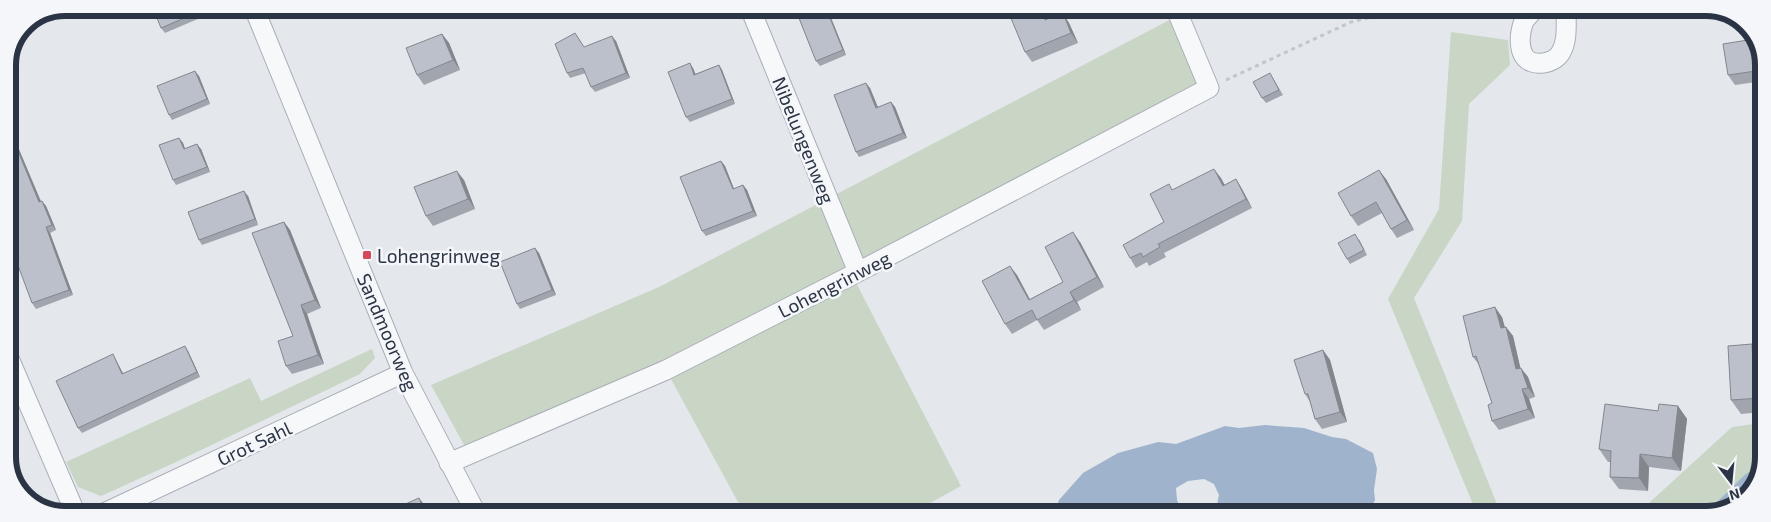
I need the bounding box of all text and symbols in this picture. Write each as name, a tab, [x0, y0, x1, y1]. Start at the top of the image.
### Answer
street label: Nibelungenweg	[768, 73, 840, 207]
place label: Lohengrinweg	[377, 244, 501, 267]
street label: Lohengrinweg	[774, 246, 894, 322]
marker: Lohengrinweg	[361, 249, 373, 261]
street label: Sandmoorweg	[353, 270, 423, 395]
street label: Grot Sahl	[213, 416, 295, 470]
north arrow	[1706, 457, 1756, 507]
text: N	[1728, 485, 1742, 505]

